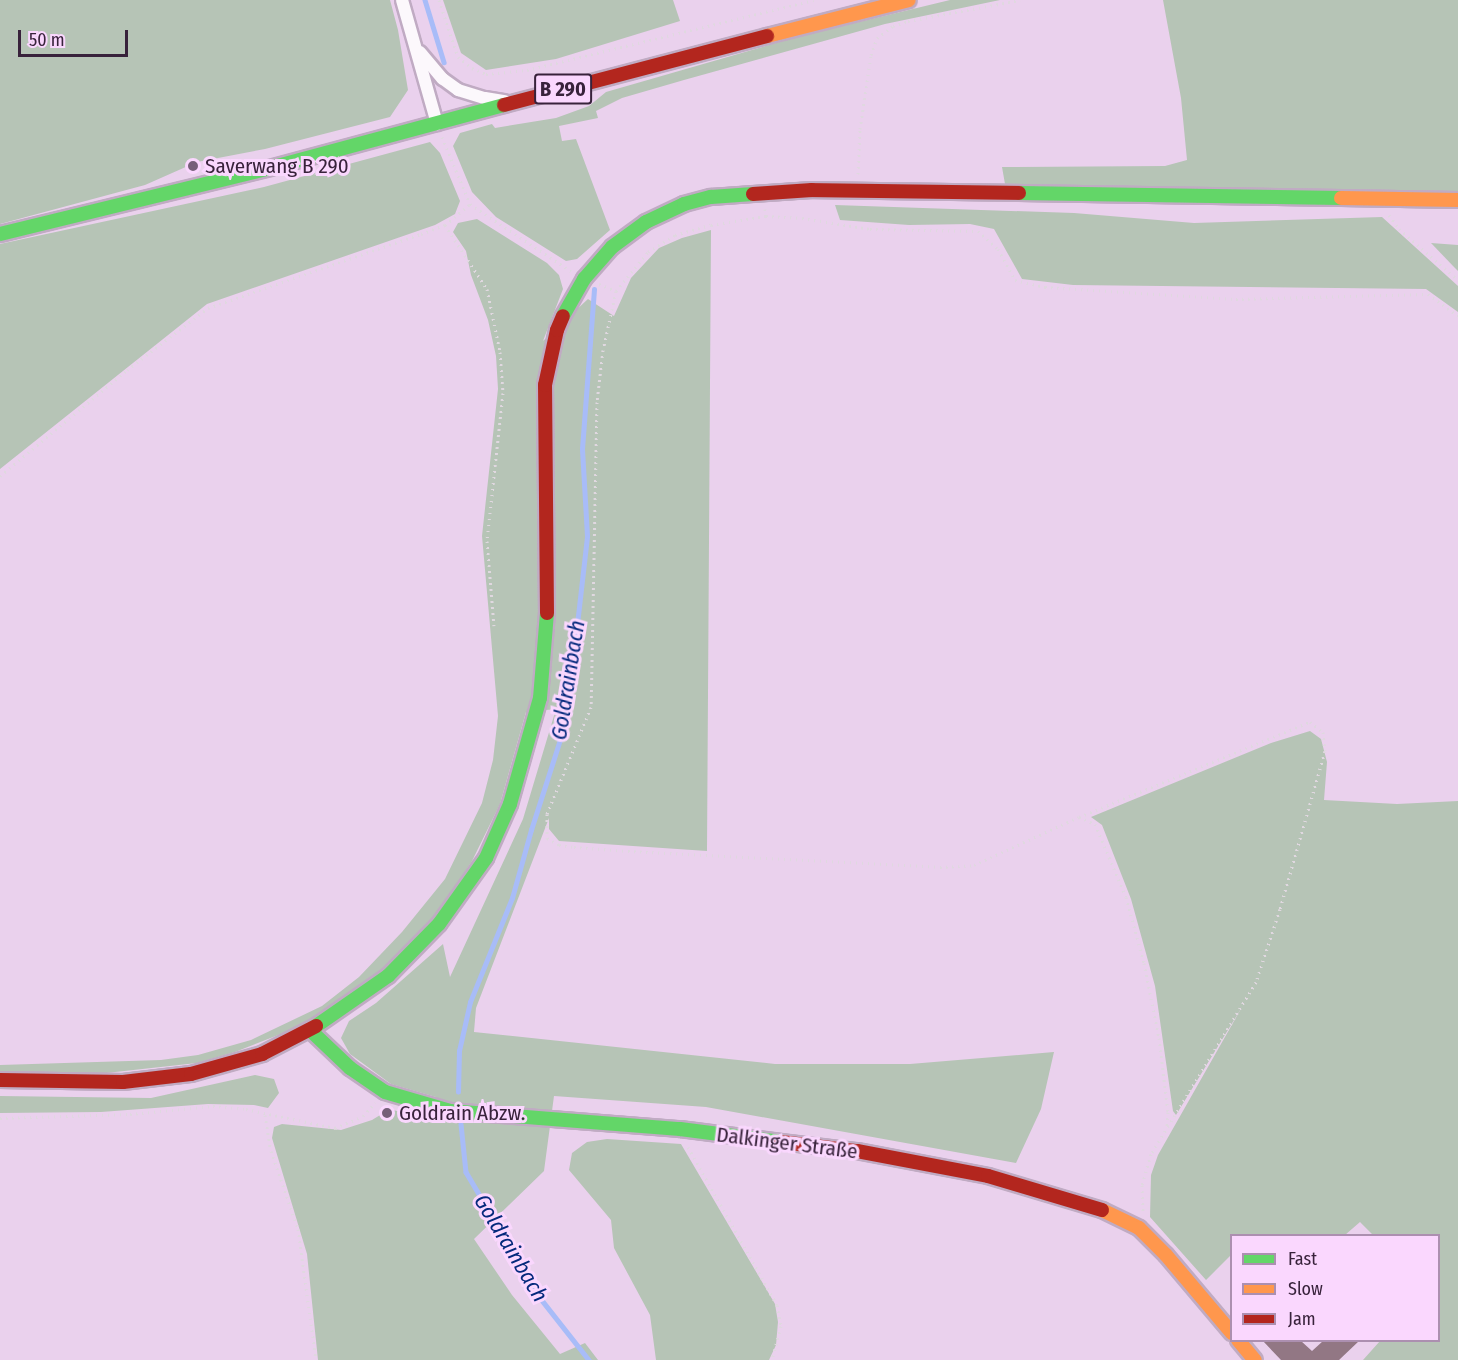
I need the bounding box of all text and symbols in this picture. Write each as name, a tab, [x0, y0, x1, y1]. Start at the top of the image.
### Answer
scale bar	[21, 18, 130, 56]
text: 50 m	[29, 29, 65, 51]
road number: B 290	[533, 72, 593, 106]
place label: Saverwang B 290	[205, 153, 349, 179]
marker: Saverwang B 290	[186, 159, 200, 173]
water label: Goldrainbach	[546, 618, 590, 742]
place label: Goldrain Abzw.	[399, 1100, 525, 1126]
marker: Goldrain Abzw.	[380, 1106, 394, 1120]
street label: Dalkinger Straße	[715, 1122, 859, 1164]
water label: Goldrainbach	[469, 1189, 553, 1307]
legend	[1230, 1234, 1440, 1342]
text: Fast	[1288, 1248, 1317, 1270]
text: Slow	[1288, 1278, 1323, 1300]
text: Jam	[1288, 1308, 1316, 1330]

